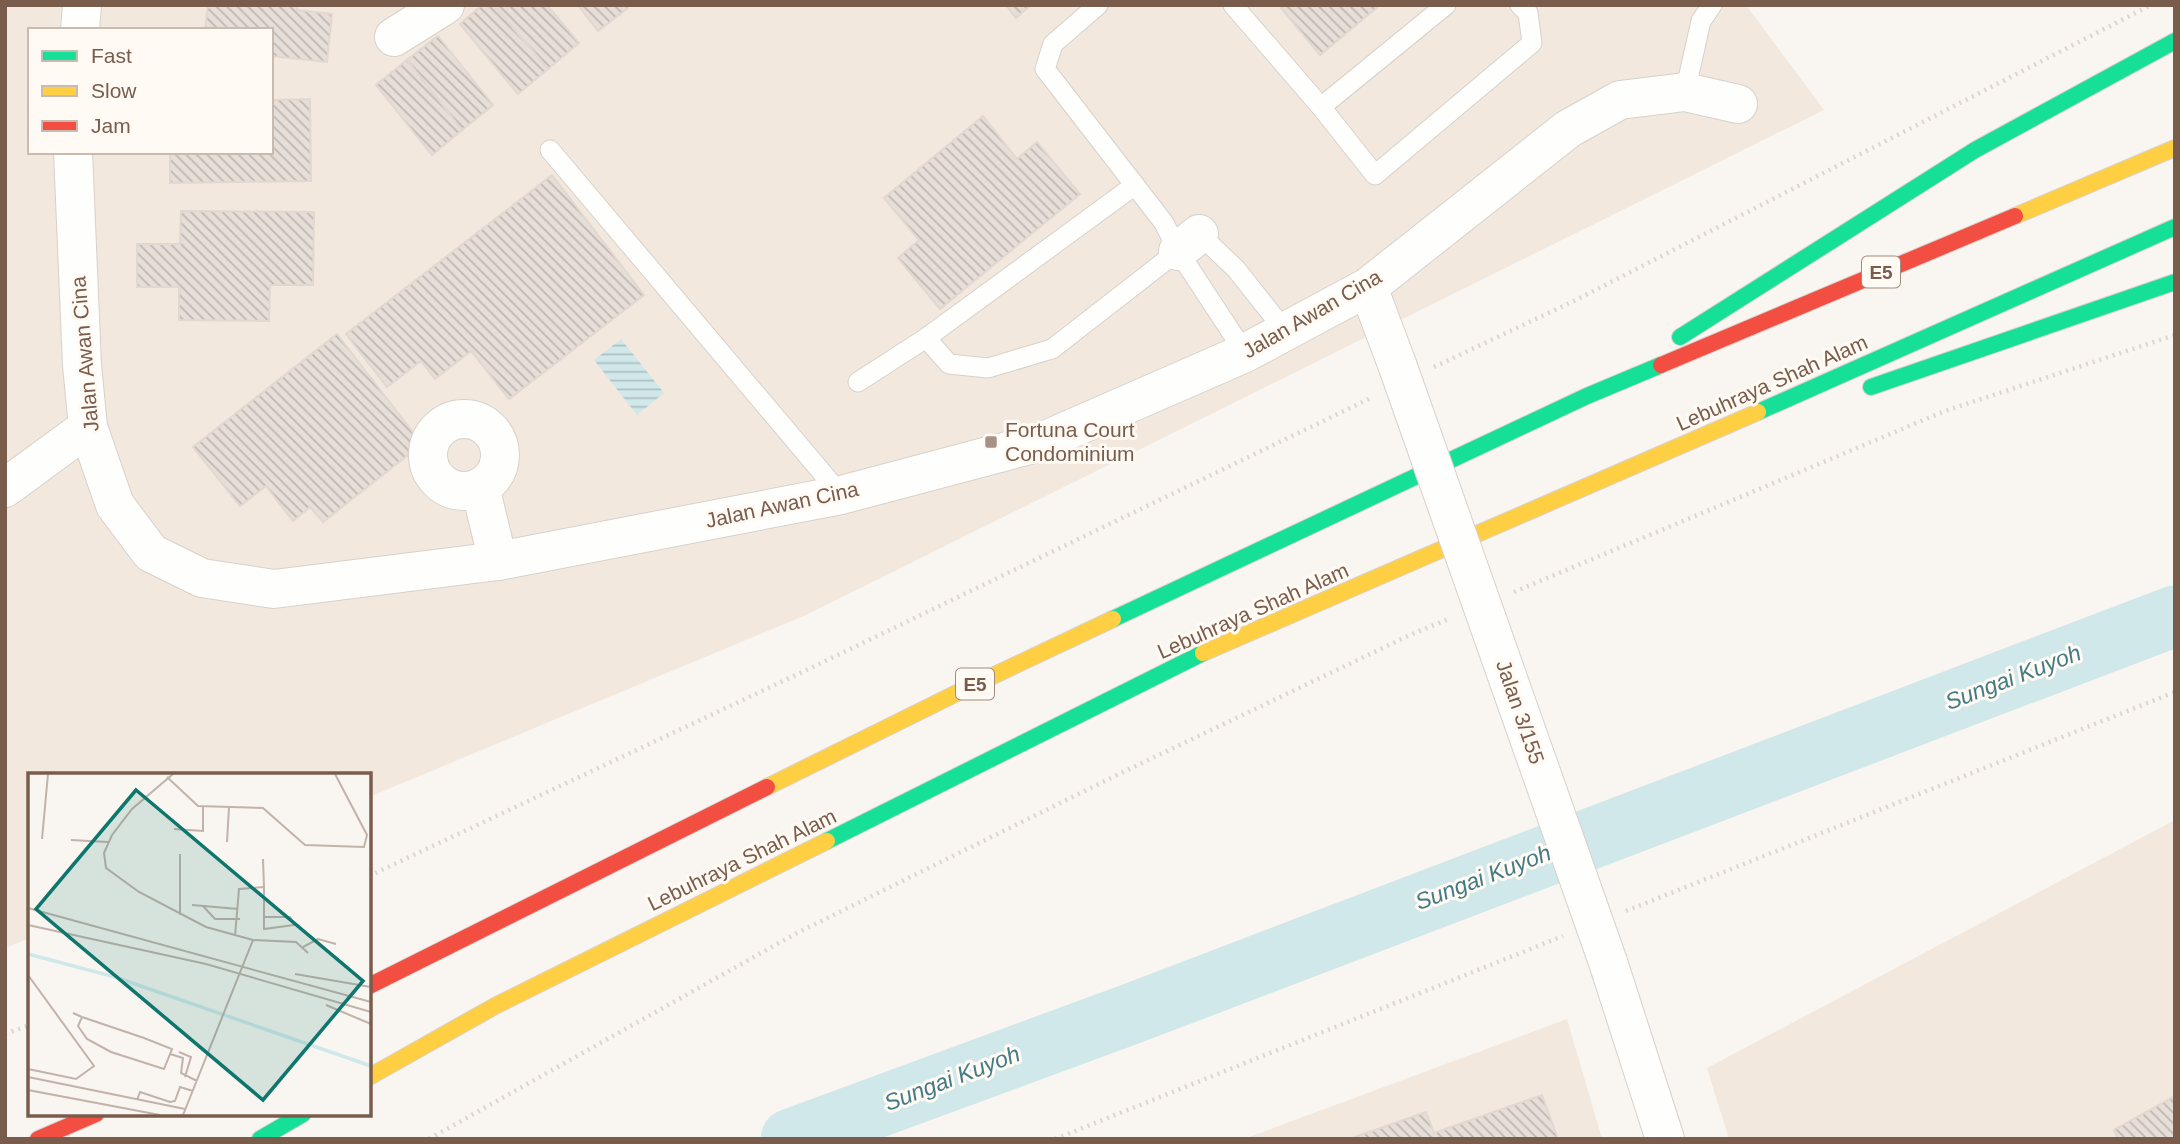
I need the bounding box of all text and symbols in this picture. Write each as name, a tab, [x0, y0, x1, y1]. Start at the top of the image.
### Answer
legend	[28, 28, 273, 154]
text: Fast	[91, 44, 132, 67]
text: Slow	[91, 79, 137, 102]
text: Jam	[91, 114, 131, 137]
road number: E5	[1862, 256, 1900, 288]
street label: Jalan Awan Cina	[1238, 264, 1385, 363]
street label: Jalan Awan Cina	[66, 275, 103, 433]
street label: Lebuhraya Shah Alam	[1673, 330, 1871, 435]
place label: Fortuna Court Condominium	[1005, 418, 1135, 465]
marker: Fortuna Court Condominium	[983, 434, 999, 450]
street label: Jalan Awan Cina	[703, 477, 861, 532]
street label: Lebuhraya Shah Alam	[1154, 558, 1352, 663]
water label: Sungai Kuyoh	[1941, 639, 2085, 715]
street label: Jalan 3/155	[1492, 657, 1549, 767]
road number: E5	[956, 668, 994, 699]
inset map	[28, 773, 371, 1116]
street label: Lebuhraya Shah Alam	[644, 804, 840, 915]
water label: Sungai Kuyoh	[1411, 839, 1555, 915]
water label: Sungai Kuyoh	[880, 1040, 1024, 1116]

